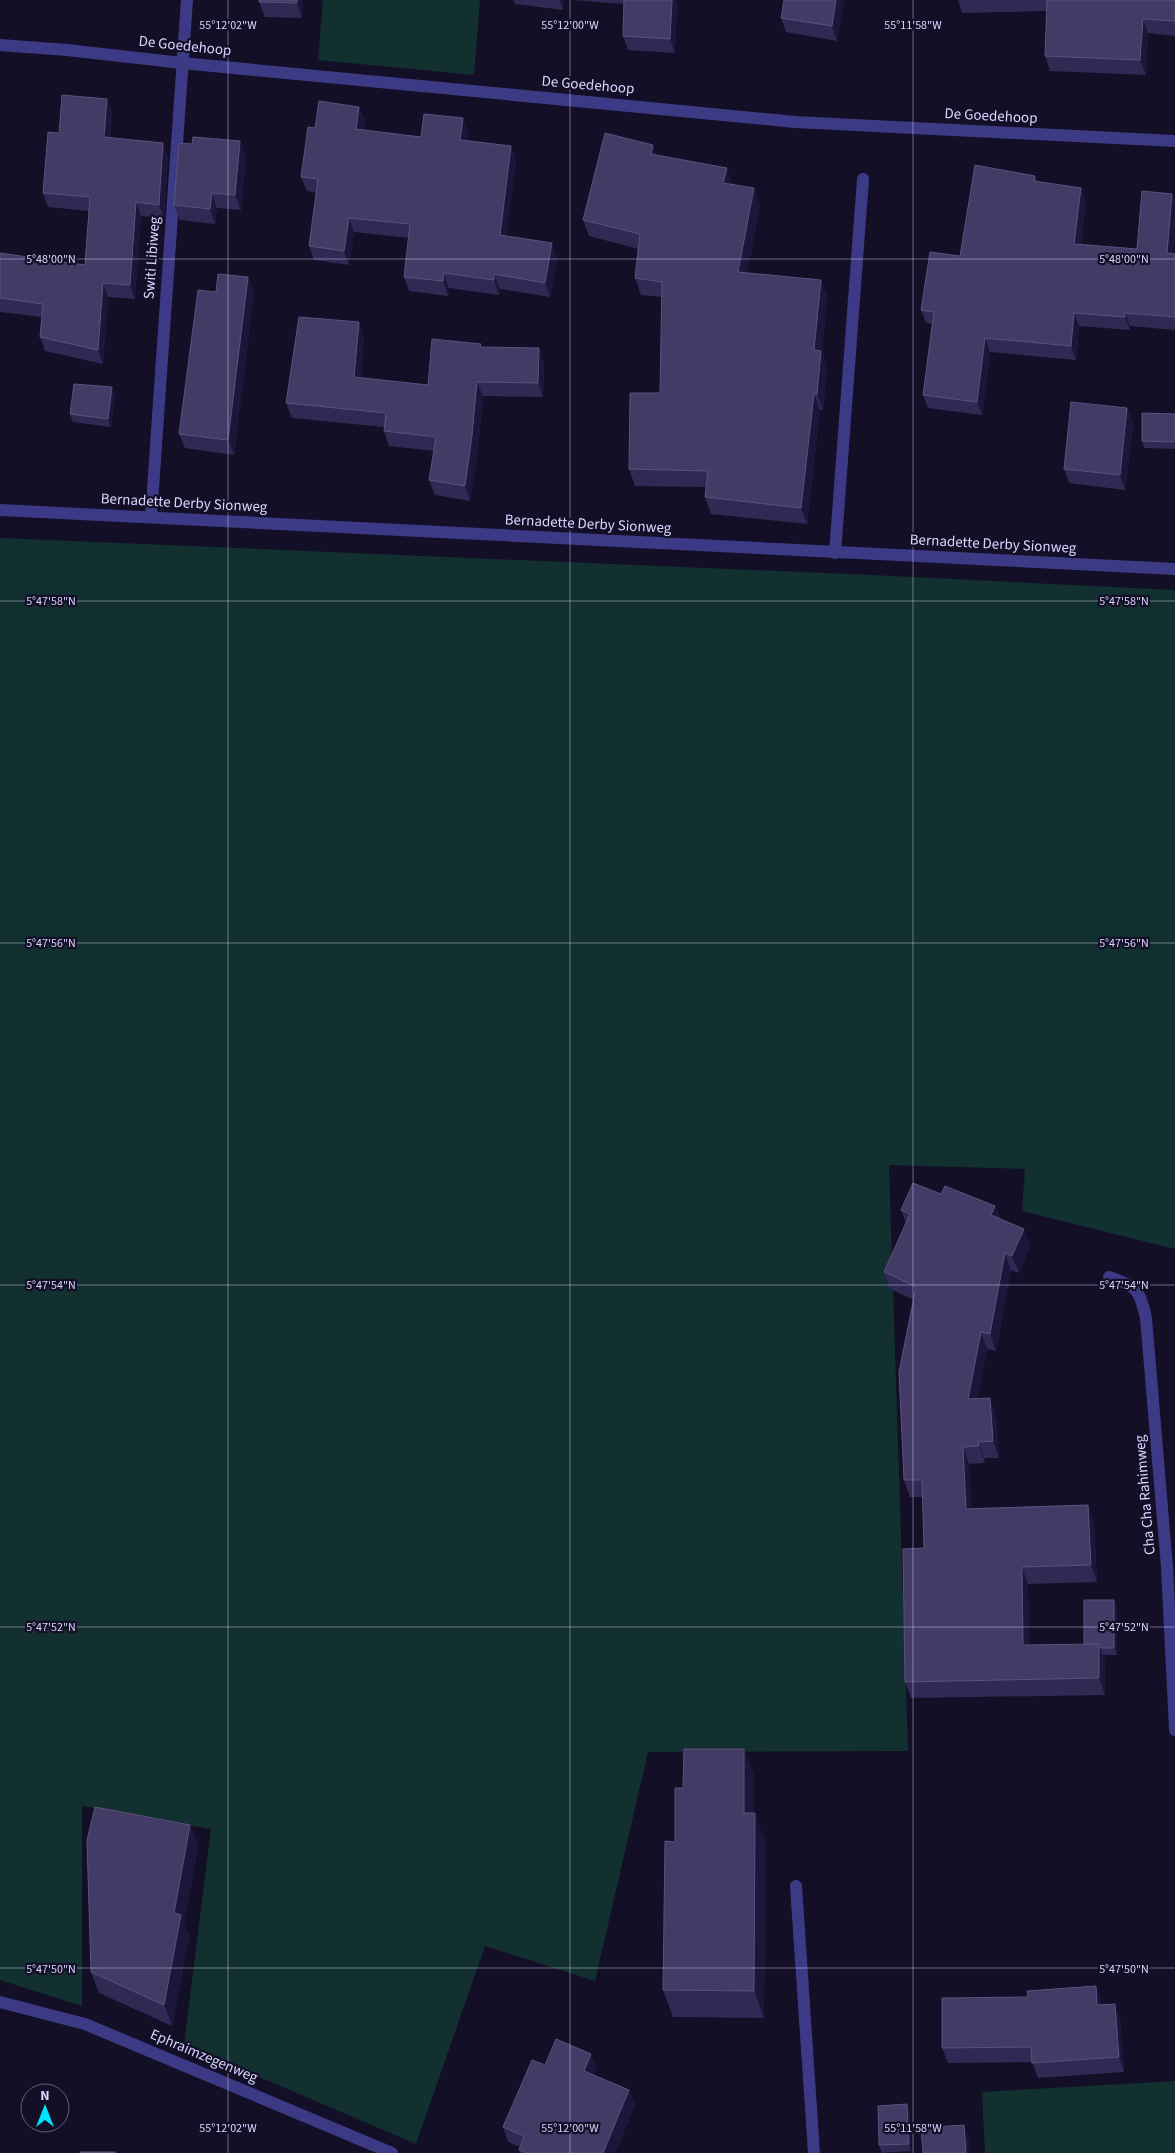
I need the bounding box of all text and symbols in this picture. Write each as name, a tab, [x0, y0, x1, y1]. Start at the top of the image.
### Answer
text: 55°12'02"W	[199, 17, 257, 34]
text: 55°12'00"W	[541, 17, 599, 34]
text: 55°11'58"W	[884, 17, 942, 34]
street label: De Goedehoop	[138, 31, 232, 61]
street label: De Goedehoop	[541, 70, 635, 100]
street label: De Goedehoop	[944, 103, 1038, 129]
street label: Switi Libiweg	[139, 216, 165, 300]
text: 5°48'00"N	[26, 251, 76, 268]
text: 5°48'00"N	[1099, 251, 1149, 268]
street label: Bernadette Derby Sionweg	[100, 488, 268, 518]
street label: Bernadette Derby Sionweg	[504, 509, 672, 539]
street label: Bernadette Derby Sionweg	[909, 529, 1077, 559]
text: 5°47'58"N	[26, 593, 76, 610]
text: 5°47'58"N	[1099, 593, 1149, 610]
text: 5°47'56"N	[26, 935, 76, 952]
text: 5°47'56"N	[1099, 935, 1149, 952]
text: 5°47'54"N	[26, 1277, 76, 1294]
text: 5°47'54"N	[1099, 1277, 1149, 1294]
street label: Cha Cha Rahimweg	[1129, 1434, 1161, 1556]
text: 5°47'52"N	[26, 1619, 76, 1636]
text: 5°47'52"N	[1099, 1619, 1149, 1636]
text: 5°47'50"N	[26, 1961, 76, 1978]
text: 5°47'50"N	[1099, 1961, 1149, 1978]
street label: Ephraimzegenweg	[147, 2024, 261, 2088]
north arrow	[20, 2083, 70, 2133]
text: N	[40, 2086, 50, 2106]
text: 55°12'02"W	[199, 2120, 257, 2137]
text: 55°12'00"W	[541, 2120, 599, 2137]
text: 55°11'58"W	[884, 2120, 942, 2137]

